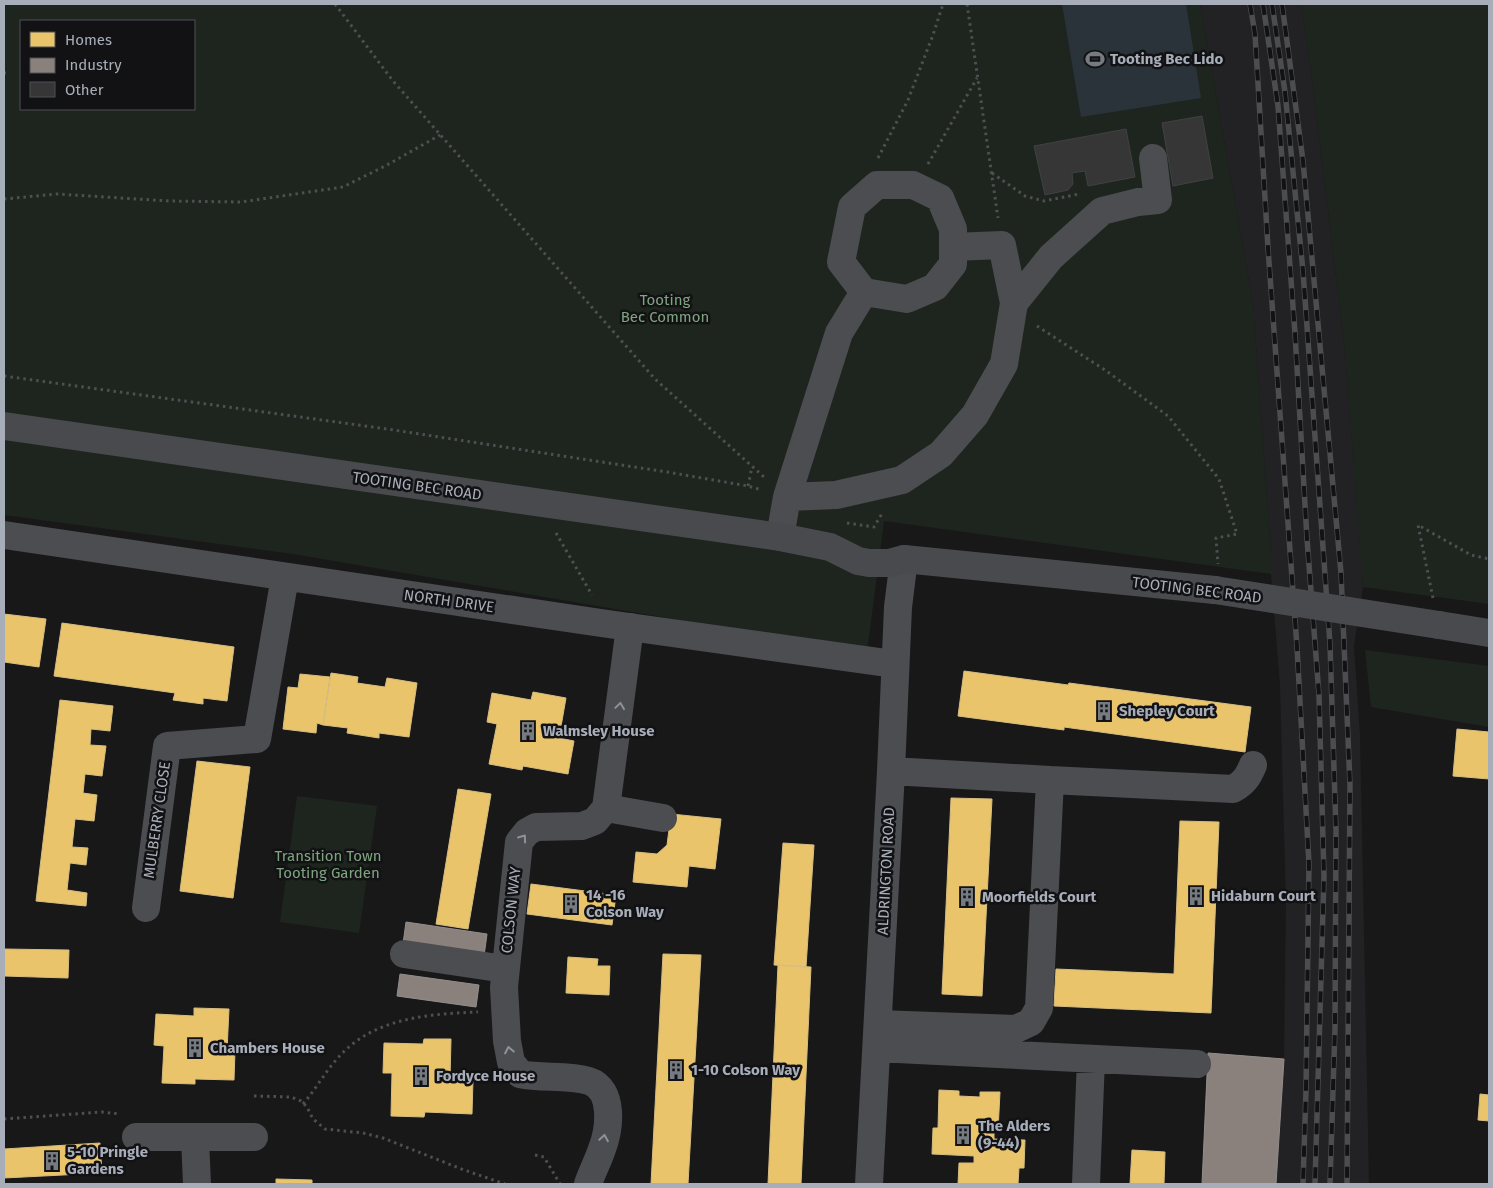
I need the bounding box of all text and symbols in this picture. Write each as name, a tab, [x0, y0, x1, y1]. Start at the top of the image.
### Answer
legend	[20, 20, 195, 110]
text: Homes	[65, 31, 112, 49]
sports icon: Tooting Bec Lido	[1084, 48, 1106, 70]
place label: Tooting Bec Lido	[1110, 50, 1223, 68]
text: Industry	[65, 56, 122, 74]
text: Other	[65, 81, 104, 99]
park label: Tooting Bec Common	[621, 291, 709, 326]
street label: TOOTING BEC ROAD	[351, 468, 483, 504]
street label: TOOTING BEC ROAD	[1131, 573, 1263, 607]
street label: NORTH DRIVE	[403, 586, 495, 616]
building icon: Shepley Court	[1093, 700, 1115, 722]
one-way arrow	[614, 702, 624, 710]
place label: Shepley Court	[1119, 702, 1215, 720]
building icon: Walmsley House	[517, 720, 539, 742]
place label: Walmsley House	[543, 722, 654, 740]
street label: MULBERRY CLOSE	[140, 760, 174, 880]
street label: ALDRINGTON ROAD	[874, 807, 898, 935]
one-way arrow	[517, 834, 526, 844]
park label: Transition Town Tooting Garden	[274, 847, 382, 882]
street label: COLSON WAY	[498, 865, 525, 954]
building icon: Hidaburn Court	[1185, 885, 1207, 907]
place label: 14 -16 Colson Way	[586, 886, 664, 921]
building icon: Moorfields Court	[956, 886, 978, 908]
place label: Hidaburn Court	[1211, 887, 1316, 905]
place label: Moorfields Court	[982, 888, 1096, 906]
building icon: 14 -16 Colson Way	[560, 893, 582, 915]
building icon: Chambers House	[184, 1037, 206, 1059]
place label: Chambers House	[210, 1039, 325, 1057]
one-way arrow	[504, 1046, 515, 1054]
building icon: 1-10 Colson Way	[665, 1059, 687, 1081]
place label: 1-10 Colson Way	[691, 1061, 800, 1079]
building icon: Fordyce House	[410, 1065, 432, 1087]
place label: Fordyce House	[436, 1067, 535, 1085]
place label: The Alders (9-44)	[978, 1117, 1050, 1152]
building icon: The Alders (9-44)	[952, 1124, 974, 1146]
one-way arrow	[599, 1134, 609, 1143]
place label: 5-10 Pringle Gardens	[67, 1143, 148, 1178]
building icon: 5-10 Pringle Gardens	[41, 1150, 63, 1172]

